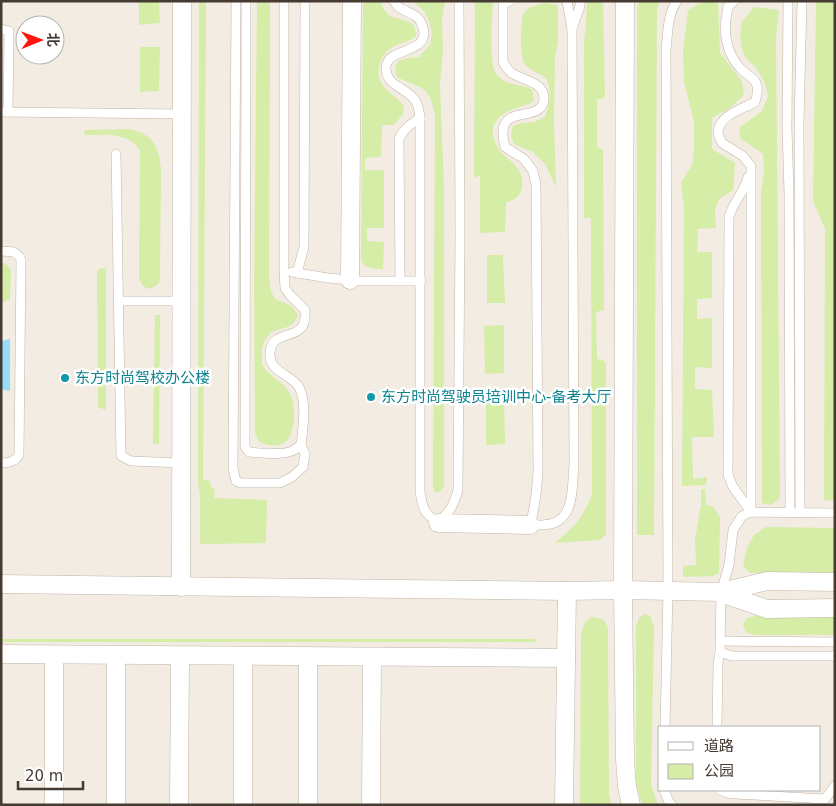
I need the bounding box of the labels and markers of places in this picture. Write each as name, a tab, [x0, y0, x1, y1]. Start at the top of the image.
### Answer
place label: 东方时尚驾校办公楼	[75, 369, 210, 387]
marker: 东方时尚驾校办公楼	[59, 372, 71, 384]
place label: 东方时尚驾驶员培训中心-备考大厅	[381, 388, 611, 406]
marker: 东方时尚驾驶员培训中心-备考大厅	[365, 391, 377, 403]

